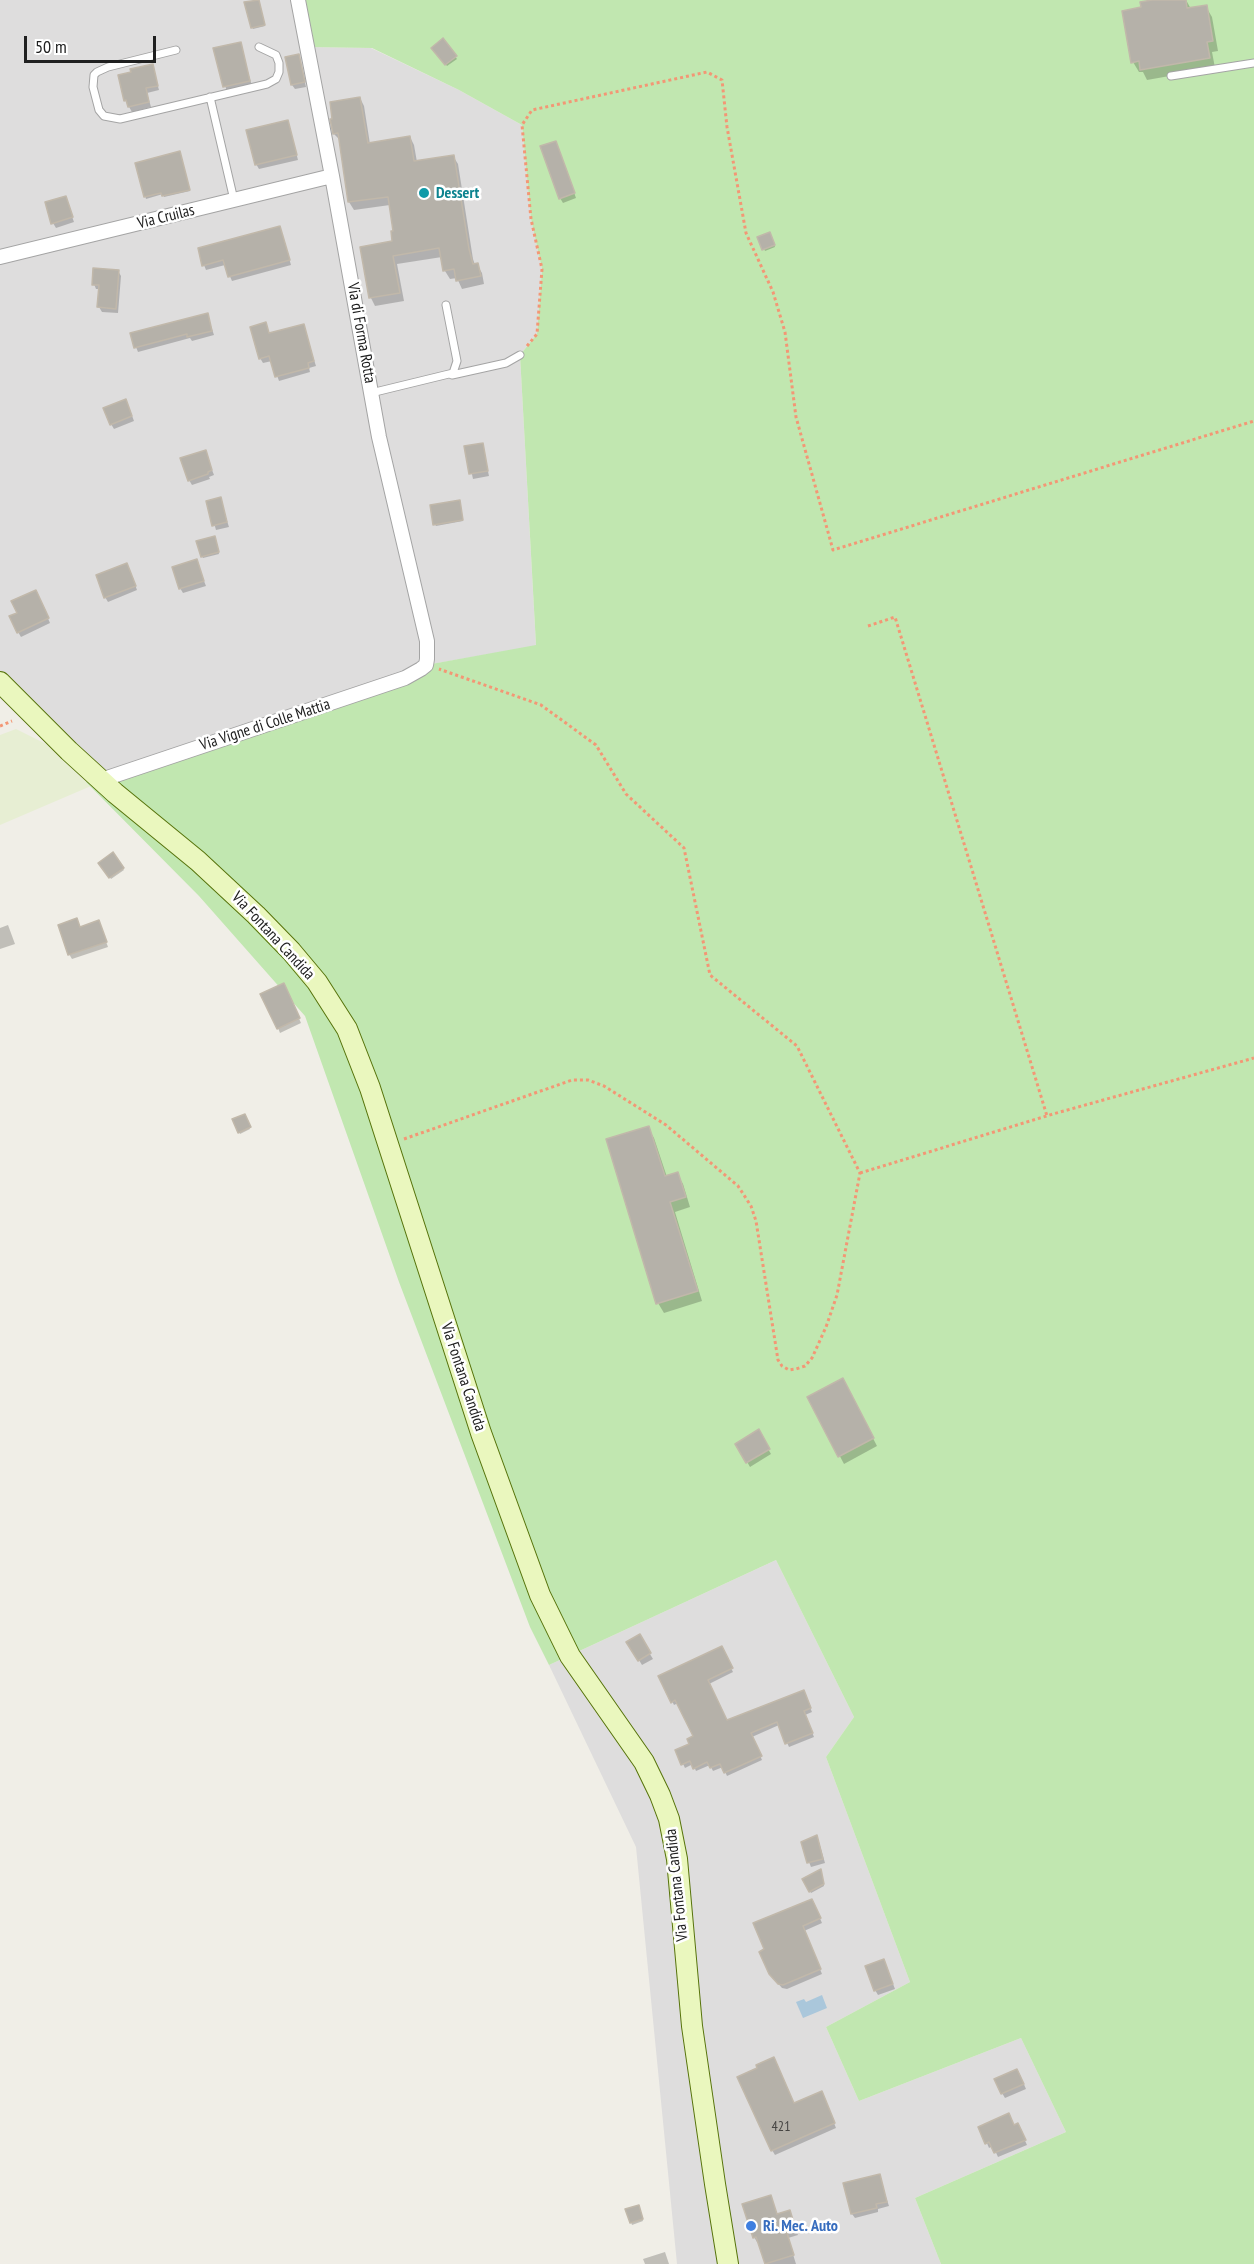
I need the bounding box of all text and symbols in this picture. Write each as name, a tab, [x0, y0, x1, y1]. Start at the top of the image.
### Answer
scale bar	[27, 24, 159, 62]
text: 50 m	[35, 35, 67, 58]
place label: Dessert	[436, 183, 479, 203]
marker: Dessert	[417, 186, 431, 200]
street label: Via Cruilas	[135, 201, 197, 233]
street label: Via di Forma Rotta	[343, 281, 379, 385]
street label: Via Vigne di Colle Mattia	[197, 695, 333, 755]
street label: Via Fontana Candida	[227, 888, 319, 984]
street label: Via Fontana Candida	[436, 1320, 490, 1434]
street label: Via Fontana Candida	[662, 1828, 692, 1942]
house number: 421	[772, 2119, 790, 2135]
place label: Ri. Mec. Auto	[763, 2216, 838, 2236]
marker: Ri. Mec. Auto	[744, 2219, 758, 2233]

